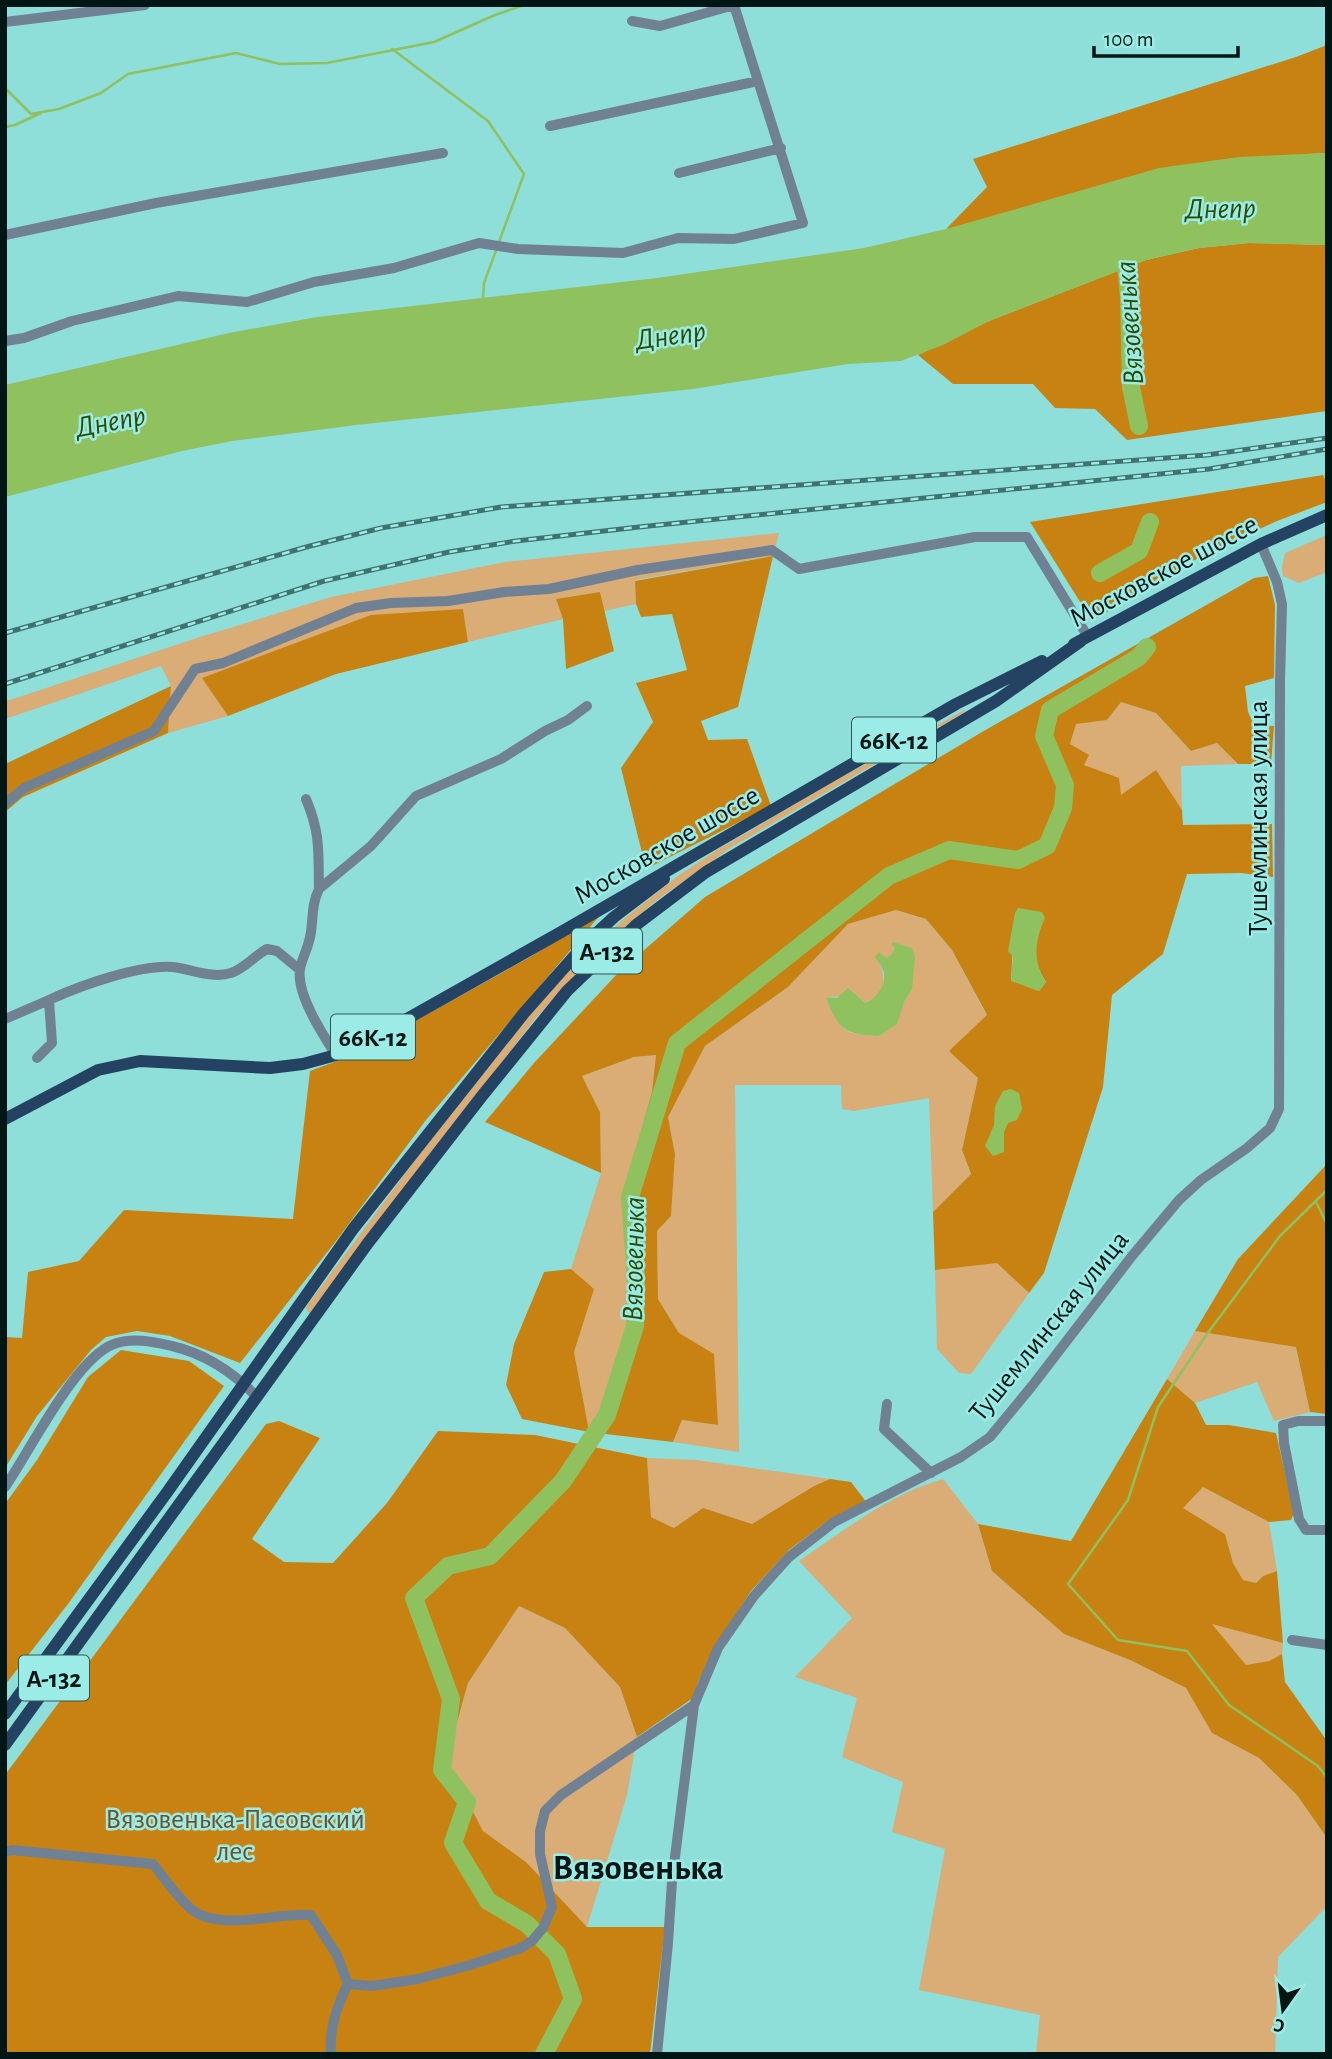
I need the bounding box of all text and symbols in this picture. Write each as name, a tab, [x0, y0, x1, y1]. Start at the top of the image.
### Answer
scale bar	[1094, 14, 1238, 58]
text: 100 m	[1104, 29, 1154, 50]
water label: Днепр	[1183, 193, 1256, 225]
water label: Вязовенька	[1111, 260, 1149, 386]
water label: Днепр	[632, 316, 707, 356]
water label: Днепр	[71, 400, 148, 444]
street label: Московское шоссе	[1065, 510, 1263, 633]
street label: Тушемлинская улица	[1245, 700, 1273, 936]
road number: 66К-12	[852, 718, 936, 762]
street label: Московское шоссе	[569, 781, 765, 910]
road number: А-132	[572, 928, 642, 974]
road number: 66К-12	[331, 1014, 415, 1060]
water label: Вязовенька	[618, 1196, 650, 1322]
street label: Тушемлинская улица	[964, 1226, 1135, 1427]
road number: А-132	[19, 1656, 89, 1700]
park label: Вязовенька-Пасовский лес	[105, 1806, 365, 1866]
district label: Вязовенька	[552, 1851, 724, 1886]
north arrow	[1248, 1975, 1318, 2045]
text: С	[1272, 2015, 1287, 2036]

